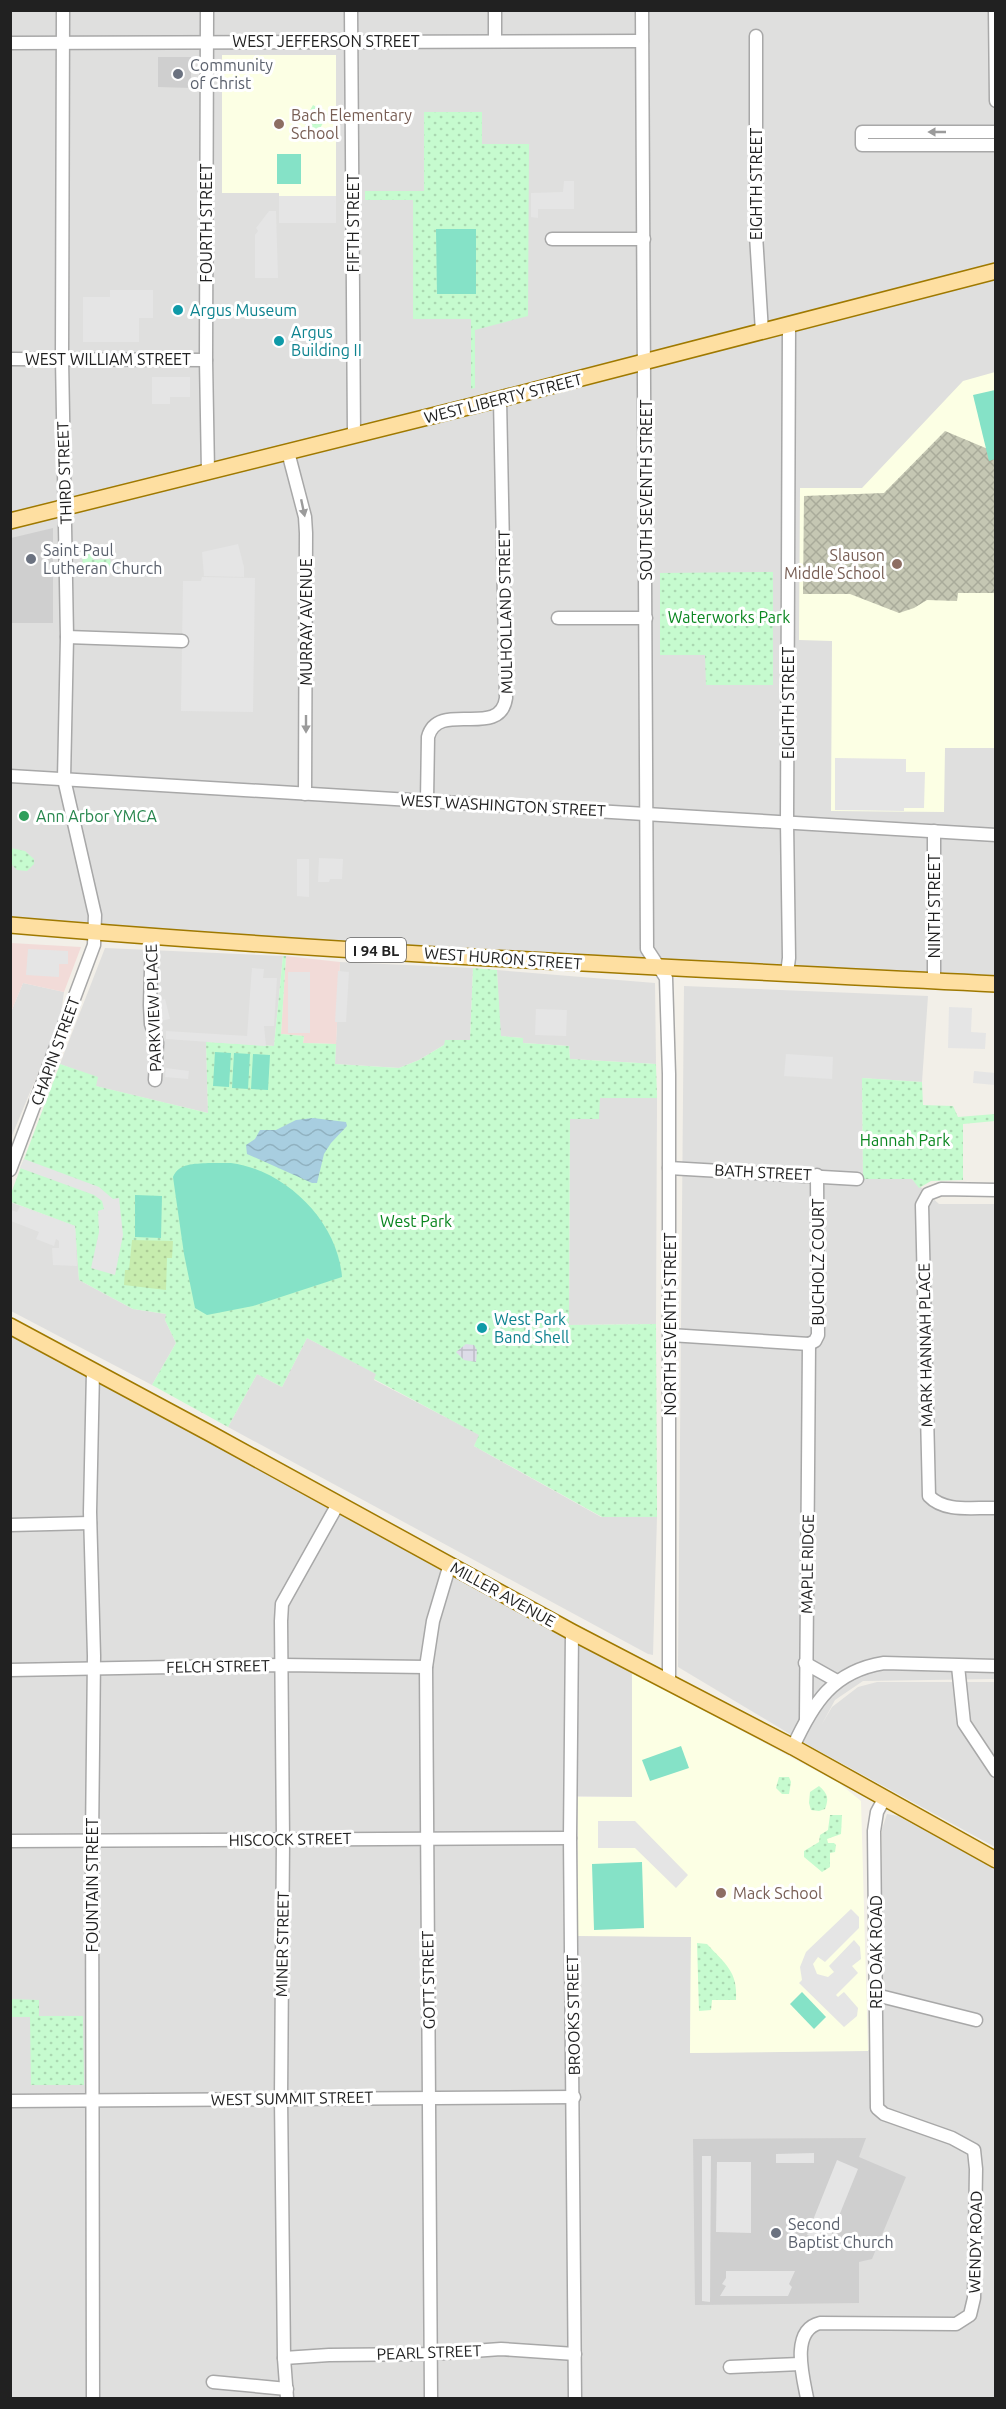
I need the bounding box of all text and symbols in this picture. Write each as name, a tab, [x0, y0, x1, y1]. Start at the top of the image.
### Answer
street label: WEST JEFFERSON STREET	[232, 32, 420, 50]
place label: Community of Christ	[190, 56, 273, 92]
marker: Community of Christ	[171, 67, 185, 81]
place label: Bach Elementary School	[291, 106, 412, 142]
marker: Bach Elementary School	[272, 117, 286, 131]
one-way arrow	[928, 127, 947, 137]
street label: EIGHTH STREET	[747, 128, 765, 240]
street label: FOURTH STREET	[197, 163, 215, 283]
street label: FIFTH STREET	[344, 173, 362, 272]
place label: Argus Museum	[190, 301, 297, 319]
marker: Argus Museum	[171, 303, 185, 317]
place label: Argus Building II	[291, 323, 362, 359]
marker: Argus Building II	[272, 334, 286, 348]
street label: WEST WILLIAM STREET	[25, 350, 191, 368]
street label: WEST LIBERTY STREET	[422, 370, 584, 426]
street label: SOUTH SEVENTH STREET	[637, 399, 655, 581]
street label: THIRD STREET	[53, 421, 75, 525]
one-way arrow	[299, 499, 308, 518]
street label: MULHOLLAND STREET	[495, 530, 515, 694]
place label: Saint Paul Lutheran Church	[43, 541, 162, 577]
place label: Slauson Middle School	[784, 546, 885, 582]
marker: Saint Paul Lutheran Church	[24, 552, 38, 566]
marker: Slauson Middle School	[890, 557, 904, 571]
street label: MURRAY AVENUE	[297, 558, 315, 686]
park label: Waterworks Park	[668, 608, 790, 626]
street label: EIGHTH STREET	[779, 647, 797, 759]
one-way arrow	[301, 715, 311, 734]
street label: WEST WASHINGTON STREET	[400, 791, 606, 819]
place label: Ann Arbor YMCA	[36, 807, 158, 825]
marker: Ann Arbor YMCA	[17, 809, 31, 823]
street label: NINTH STREET	[925, 854, 943, 958]
road number: I 94 BL	[346, 938, 406, 962]
street label: PARKVIEW PLACE	[142, 944, 164, 1072]
street label: WEST HURON STREET	[423, 944, 583, 973]
street label: CHAPIN STREET	[27, 994, 83, 1108]
park label: Hannah Park	[860, 1131, 950, 1149]
street label: BATH STREET	[714, 1160, 812, 1184]
street label: BUCHOLZ COURT	[809, 1198, 827, 1326]
park label: West Park	[380, 1212, 452, 1230]
street label: NORTH SEVENTH STREET	[661, 1232, 679, 1416]
street label: MARK HANNAH PLACE	[915, 1263, 935, 1427]
place label: West Park Band Shell	[494, 1310, 569, 1346]
marker: West Park Band Shell	[475, 1321, 489, 1335]
street label: MAPLE RIDGE	[797, 1514, 817, 1614]
street label: MILLER AVENUE	[447, 1558, 559, 1630]
street label: FELCH STREET	[166, 1656, 270, 1676]
street label: FOUNTAIN STREET	[83, 1817, 101, 1952]
street label: HISCOCK STREET	[228, 1829, 352, 1849]
place label: Mack School	[733, 1884, 822, 1902]
marker: Mack School	[714, 1886, 728, 1900]
street label: MINER STREET	[272, 1891, 292, 1997]
street label: RED OAK ROAD	[867, 1895, 885, 2009]
street label: GOTT STREET	[418, 1930, 438, 2029]
street label: BROOKS STREET	[563, 1954, 583, 2076]
street label: WEST SUMMIT STREET	[211, 2088, 374, 2108]
street label: WENDY ROAD	[965, 2190, 985, 2294]
place label: Second Baptist Church	[788, 2215, 894, 2251]
marker: Second Baptist Church	[769, 2226, 783, 2240]
street label: PEARL STREET	[376, 2341, 482, 2363]

